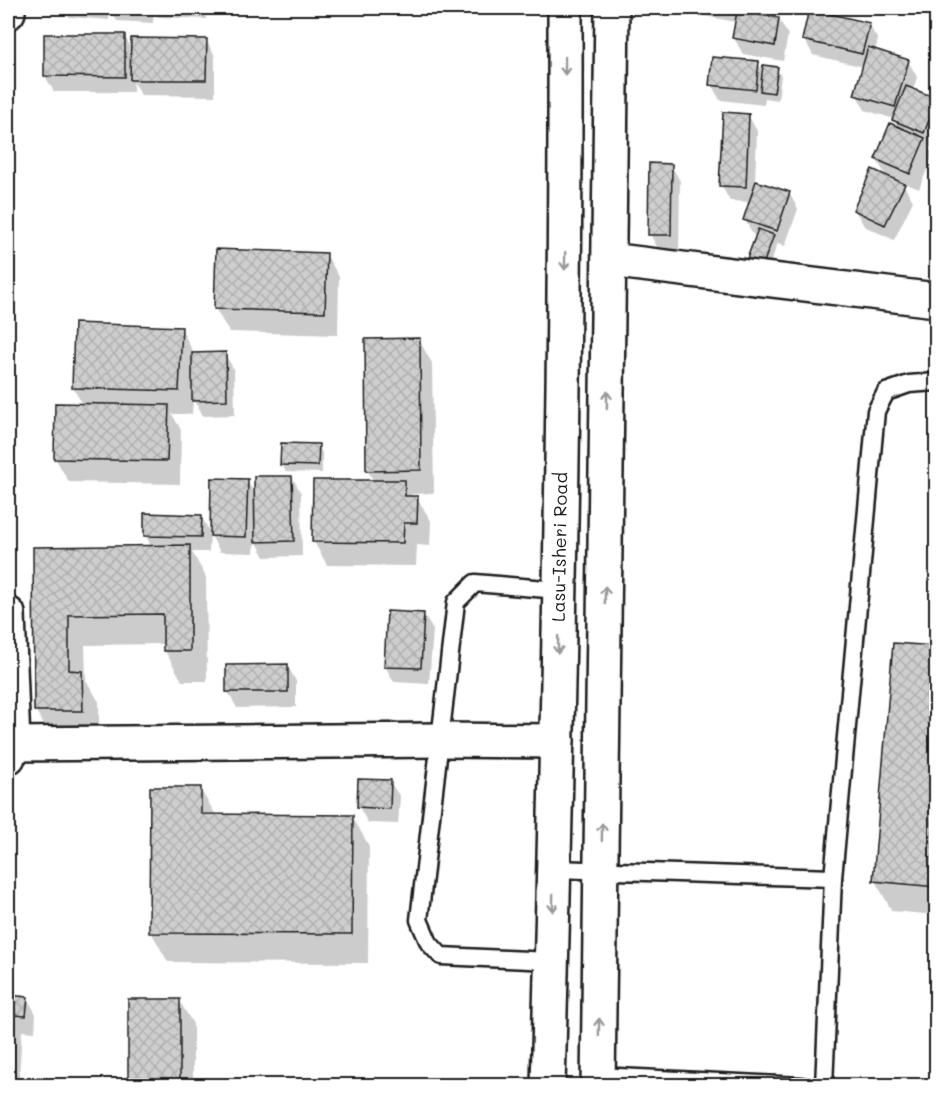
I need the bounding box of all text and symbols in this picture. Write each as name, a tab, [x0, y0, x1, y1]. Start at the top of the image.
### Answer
one-way arrow	[559, 55, 571, 75]
one-way arrow	[559, 250, 571, 270]
one-way arrow	[601, 391, 613, 411]
street label: Lasu-Isheri Road	[546, 472, 572, 622]
one-way arrow	[599, 586, 611, 606]
one-way arrow	[552, 634, 564, 654]
one-way arrow	[596, 823, 608, 843]
one-way arrow	[547, 892, 559, 912]
one-way arrow	[593, 1018, 605, 1038]

